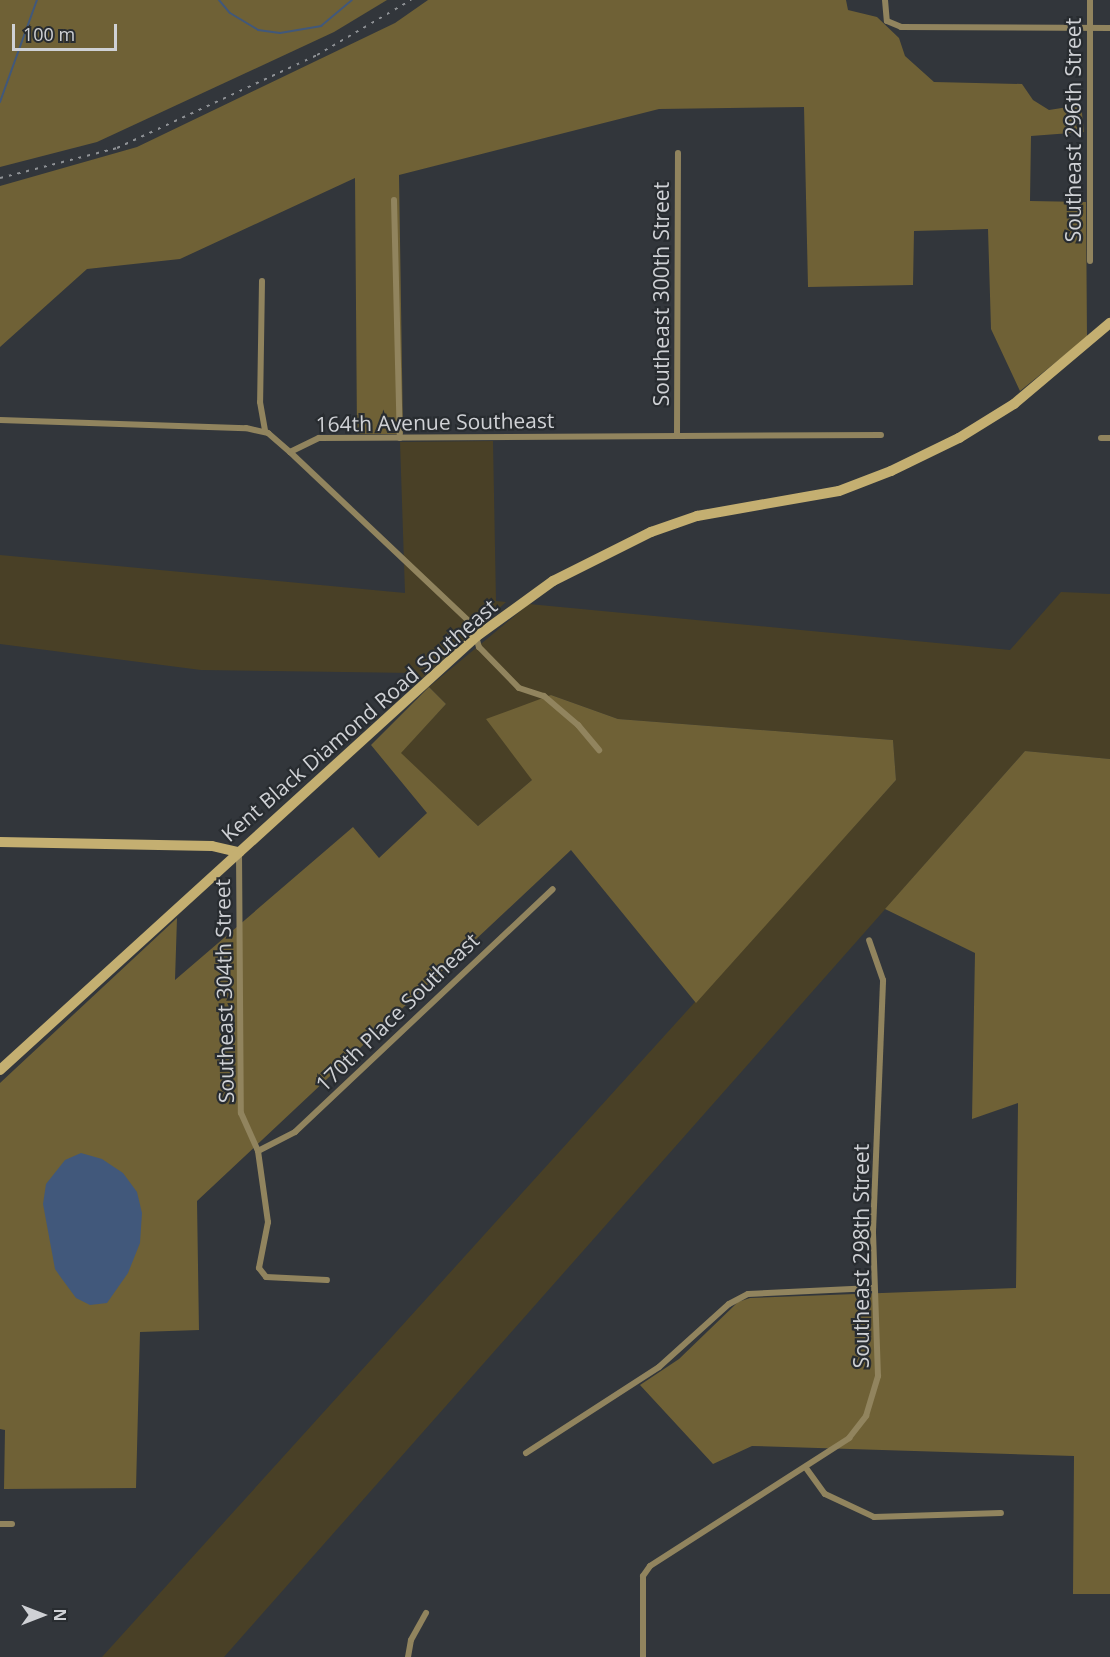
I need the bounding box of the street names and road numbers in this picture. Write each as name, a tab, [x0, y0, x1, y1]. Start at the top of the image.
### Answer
street label: Southeast 296th Street	[1060, 18, 1086, 242]
street label: Southeast 300th Street	[648, 182, 674, 406]
street label: 164th Avenue Southeast	[315, 407, 555, 437]
street label: Kent Black Diamond Road Southeast	[216, 593, 502, 847]
street label: Southeast 304th Street	[209, 879, 239, 1103]
street label: 170th Place Southeast	[310, 928, 484, 1096]
street label: Southeast 298th Street	[848, 1144, 874, 1368]

